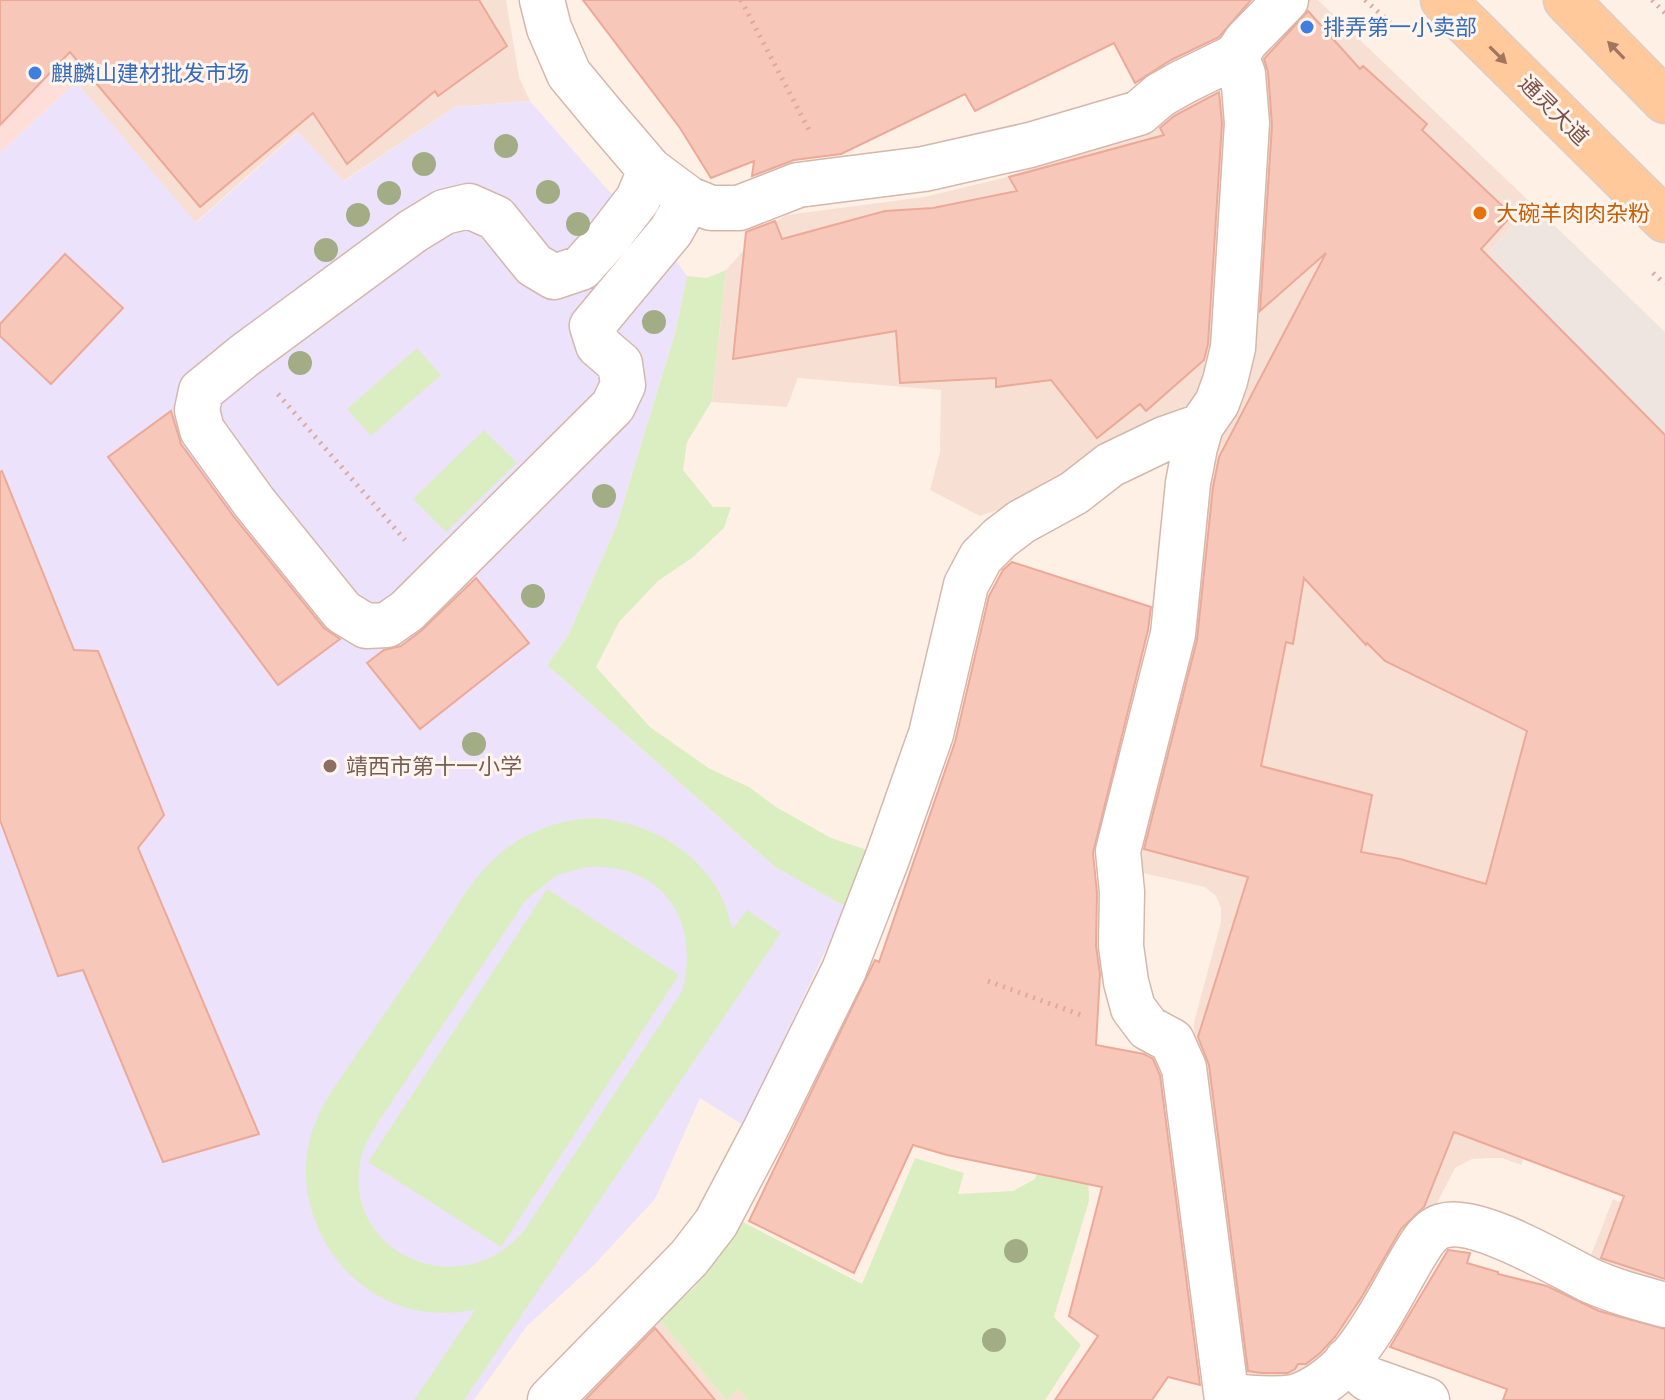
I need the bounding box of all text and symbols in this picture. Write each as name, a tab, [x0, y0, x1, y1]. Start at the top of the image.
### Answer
place label: 排弄第一小卖部	[1323, 14, 1477, 40]
marker: 排弄第一小卖部	[1298, 18, 1316, 36]
one-way arrow	[1607, 41, 1625, 60]
one-way arrow	[1488, 45, 1507, 64]
place label: 麒麟山建材批发市场	[51, 60, 249, 86]
marker: 麒麟山建材批发市场	[26, 64, 44, 82]
street label: 通灵大道	[1514, 70, 1594, 150]
place label: 大碗羊肉肉杂粉	[1496, 200, 1650, 226]
marker: 大碗羊肉肉杂粉	[1471, 204, 1489, 222]
place label: 靖西市第十一小学	[346, 753, 522, 779]
marker: 靖西市第十一小学	[321, 757, 339, 775]

